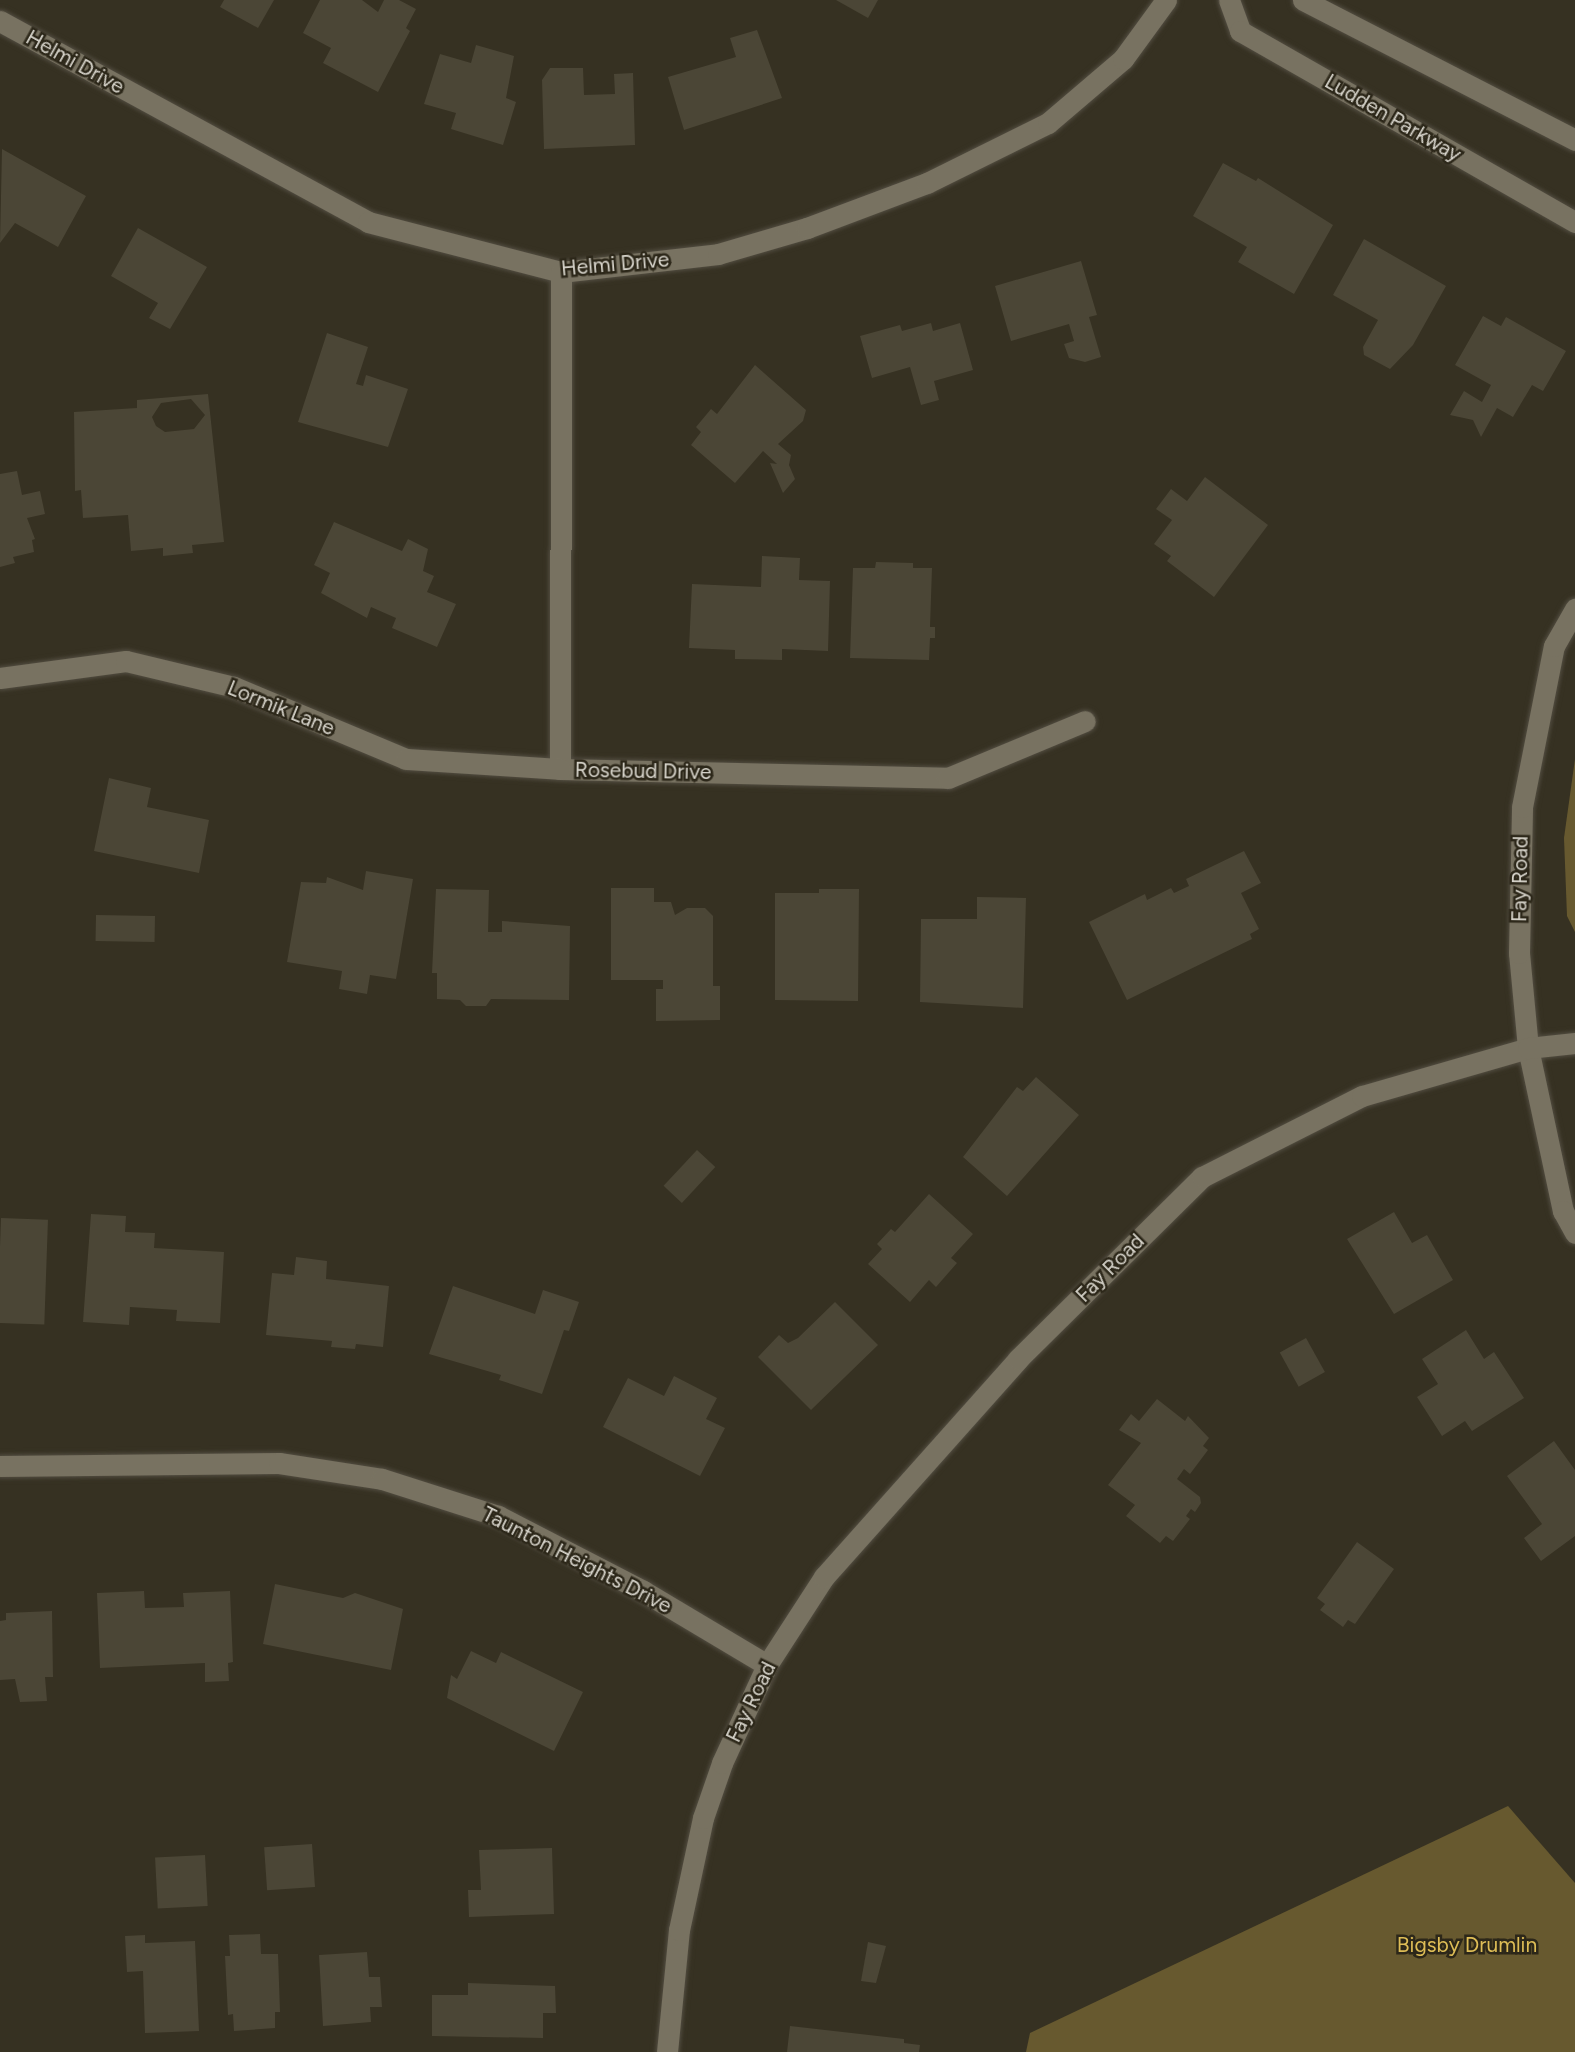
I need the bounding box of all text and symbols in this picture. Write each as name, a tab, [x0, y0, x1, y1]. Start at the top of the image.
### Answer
street label: Helmi Drive	[22, 25, 128, 99]
street label: Ludden Parkway	[1320, 69, 1466, 167]
street label: Helmi Drive	[560, 247, 670, 281]
street label: Lormik Lane	[224, 675, 338, 741]
street label: Rosebud Drive	[574, 757, 712, 785]
street label: Fay Road	[1507, 836, 1533, 922]
street label: Fay Road	[1071, 1229, 1149, 1307]
street label: Taunton Heights Drive	[478, 1501, 676, 1619]
street label: Fay Road	[721, 1658, 781, 1746]
park label: Bigsby Drumlin	[1397, 1932, 1537, 1958]

